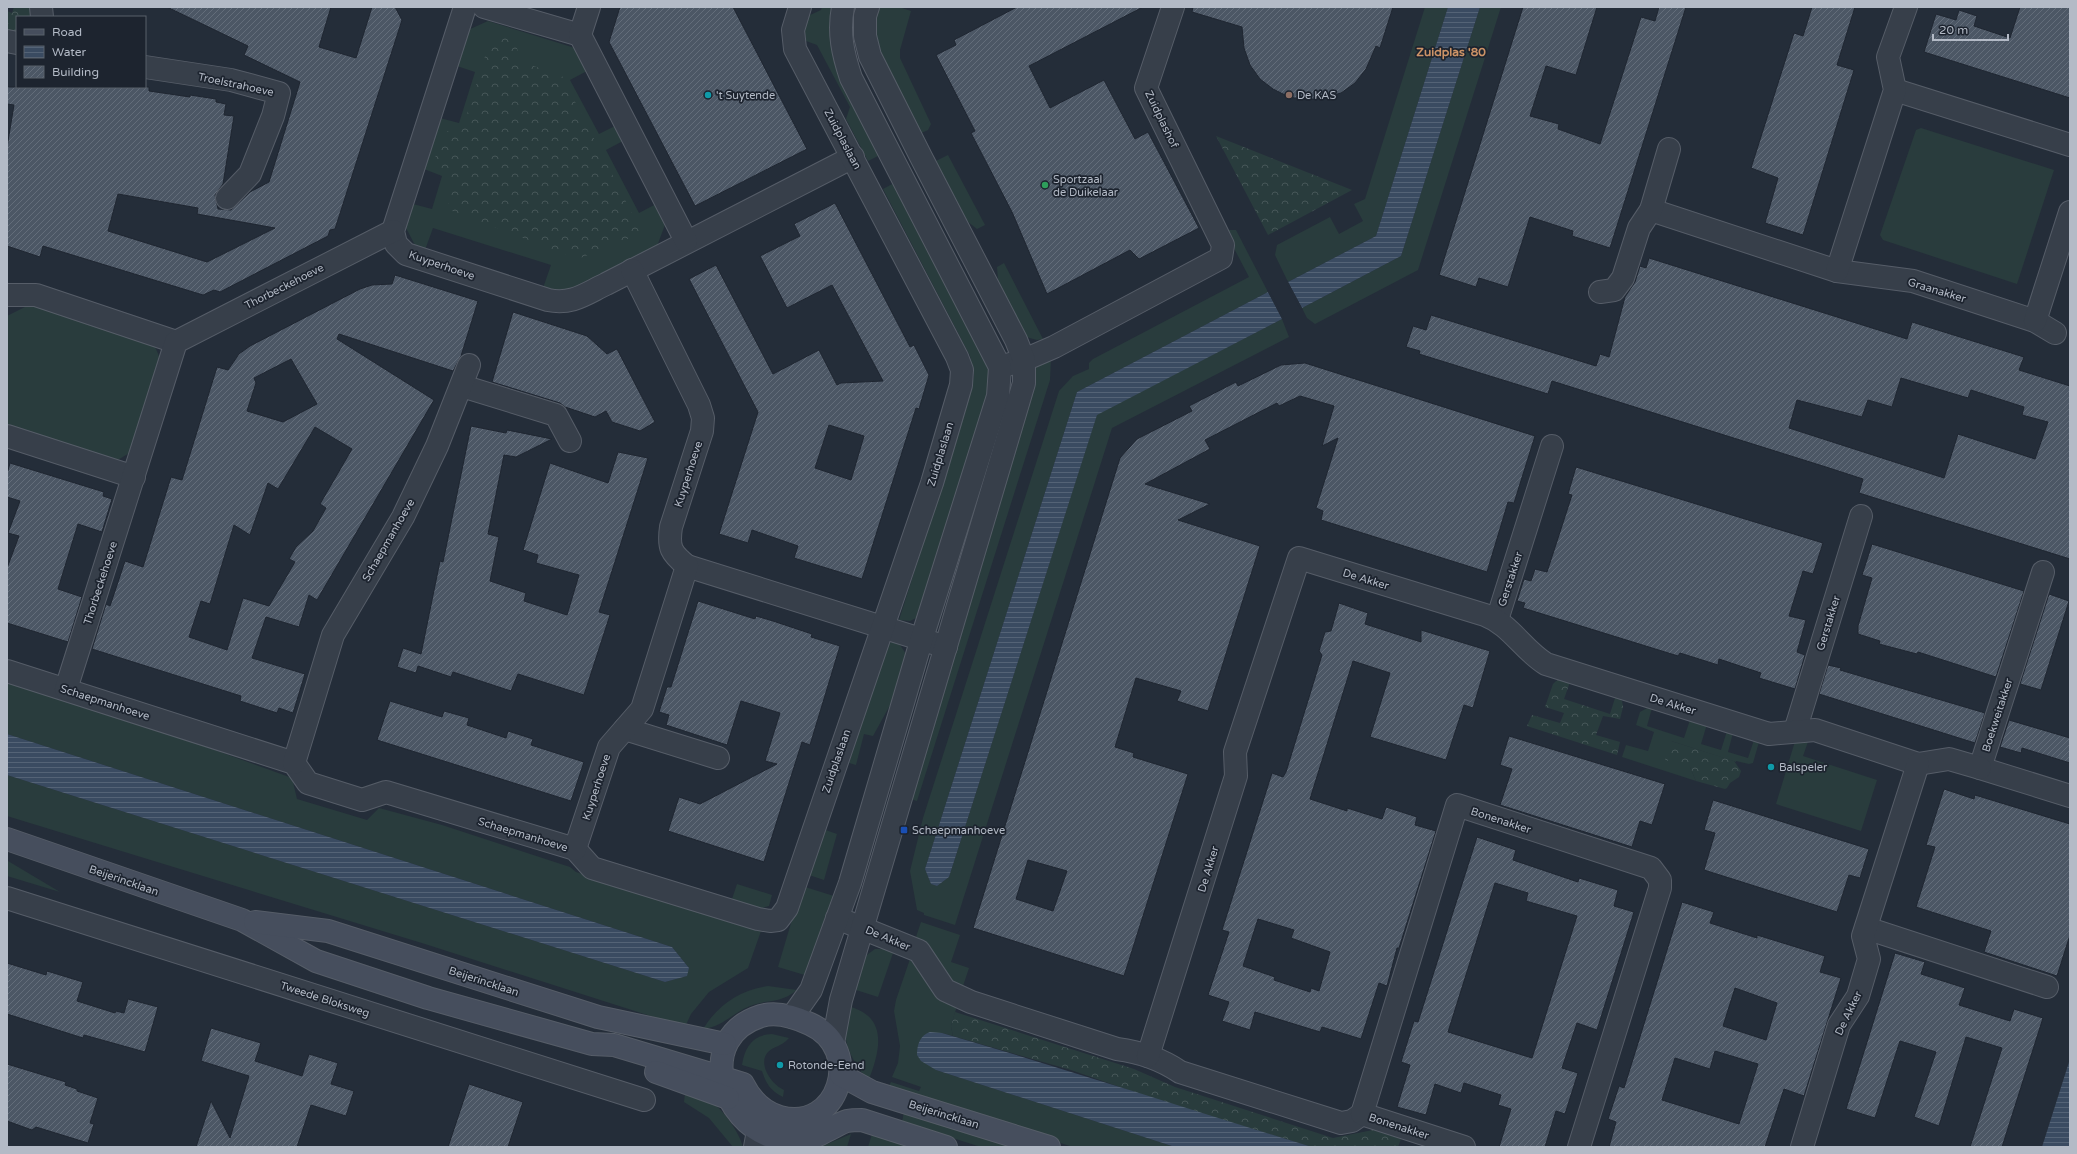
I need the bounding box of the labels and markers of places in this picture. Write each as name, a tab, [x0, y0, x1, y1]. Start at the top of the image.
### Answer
place label: 't Suytende	[716, 89, 775, 102]
place label: De KAS	[1297, 89, 1336, 102]
marker: 't Suytende	[703, 90, 713, 100]
marker: De KAS	[1284, 90, 1294, 100]
place label: Sportzaal de Duikelaar	[1053, 173, 1119, 199]
marker: Sportzaal de Duikelaar	[1040, 180, 1050, 190]
place label: Balspeler	[1779, 761, 1828, 774]
marker: Balspeler	[1766, 762, 1776, 772]
place label: Schaepmanhoeve	[912, 824, 1005, 837]
marker: Schaepmanhoeve	[899, 825, 909, 835]
place label: Rotonde-Eend	[788, 1059, 864, 1072]
marker: Rotonde-Eend	[775, 1060, 785, 1070]

